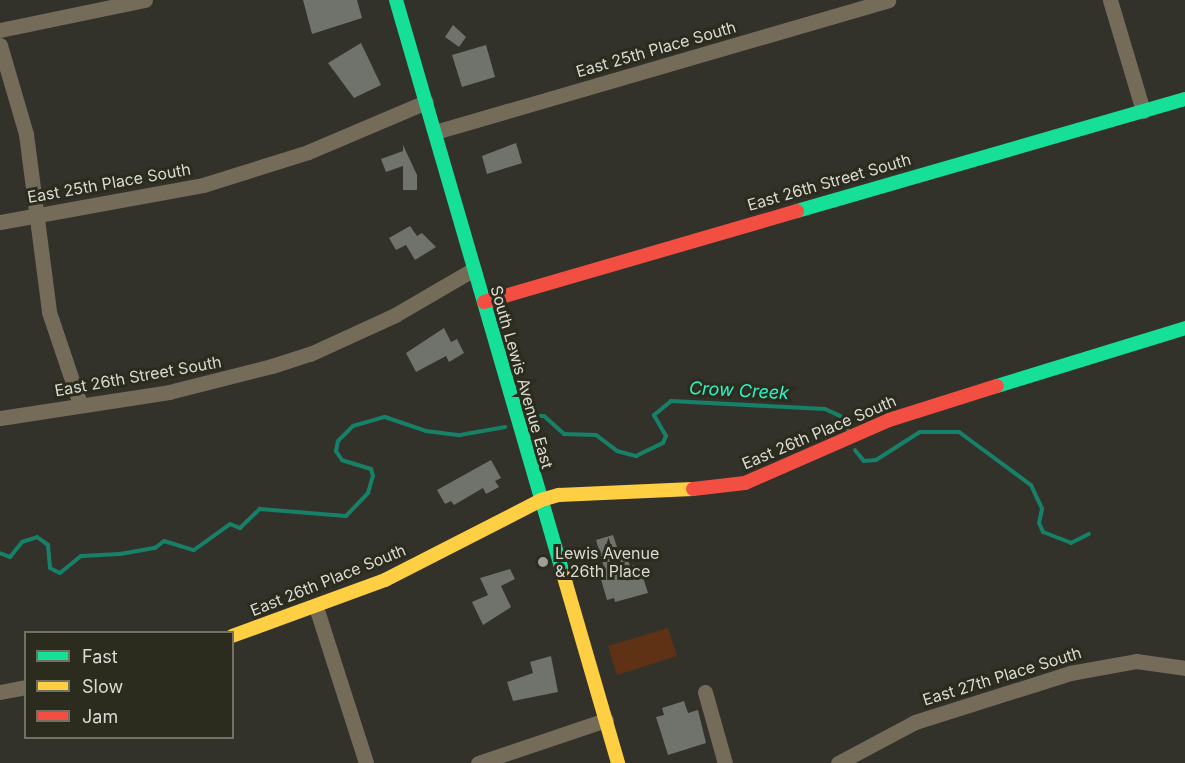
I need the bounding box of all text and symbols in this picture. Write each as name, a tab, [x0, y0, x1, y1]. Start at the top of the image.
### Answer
street label: East 25th Place South	[574, 17, 738, 81]
street label: East 26th Street South	[745, 149, 913, 215]
street label: East 25th Place South	[26, 159, 192, 207]
street label: South Lewis Avenue East	[487, 283, 557, 471]
street label: East 26th Street South	[53, 352, 223, 400]
water label: Crow Creek	[688, 378, 790, 404]
street label: East 26th Place South	[739, 391, 899, 473]
street label: East 26th Place South	[248, 540, 408, 620]
place label: Lewis Avenue & 26th Place	[555, 543, 659, 581]
marker: Lewis Avenue & 26th Place	[536, 555, 550, 569]
legend	[24, 631, 234, 739]
street label: East 27th Place South	[920, 643, 1084, 709]
text: Fast	[82, 646, 118, 667]
text: Slow	[82, 676, 123, 697]
text: Jam	[82, 706, 118, 727]

